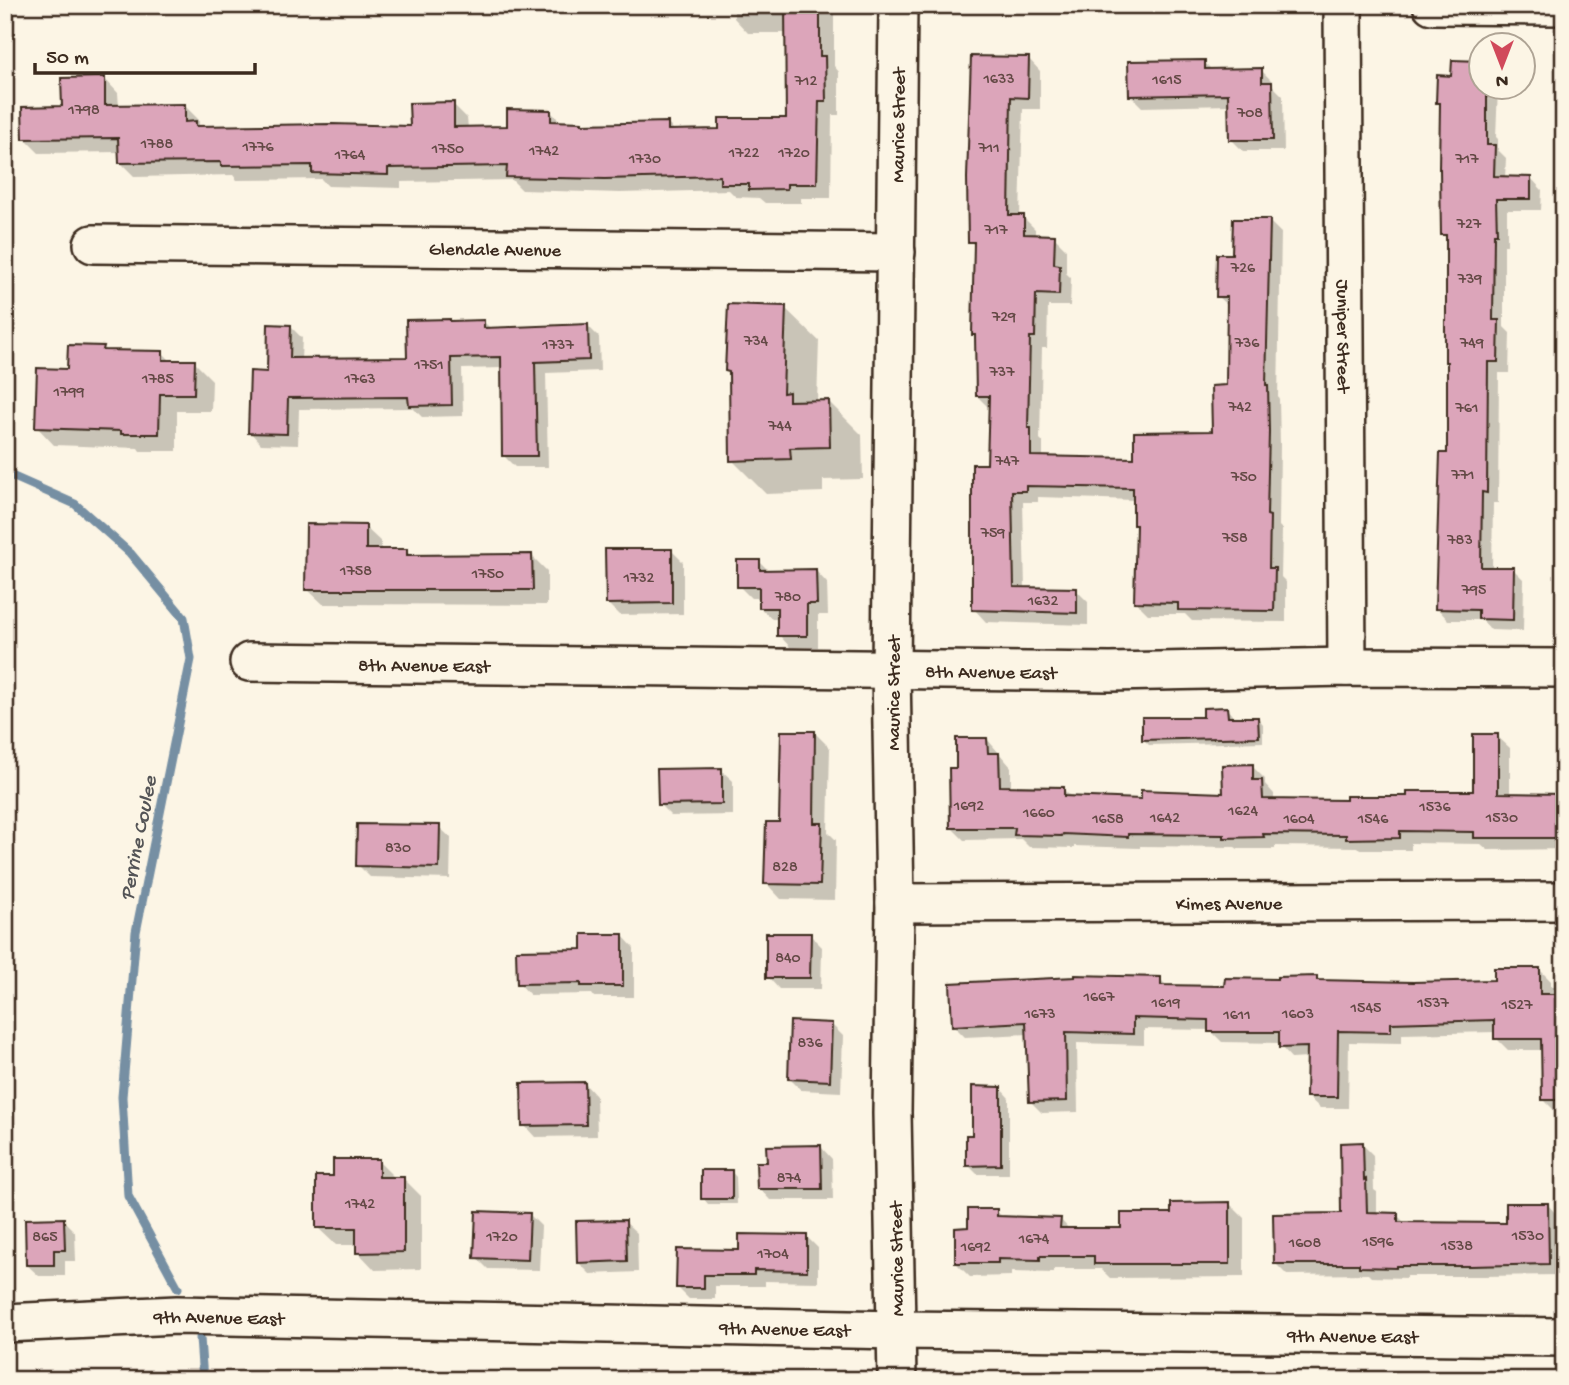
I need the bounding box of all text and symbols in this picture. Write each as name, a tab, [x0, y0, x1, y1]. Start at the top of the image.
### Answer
scale bar	[35, 32, 256, 76]
north arrow	[1468, 32, 1538, 102]
text: 50 m	[46, 47, 89, 72]
street label: Maurice Street	[888, 65, 912, 183]
text: N	[1496, 68, 1508, 91]
house number: 1633	[982, 71, 1015, 90]
house number: 1615	[1151, 72, 1182, 91]
house number: 712	[794, 73, 817, 92]
house number: 1798	[67, 102, 100, 121]
house number: 708	[1236, 105, 1263, 124]
house number: 1788	[140, 136, 173, 155]
house number: 1776	[241, 139, 274, 158]
house number: 711	[977, 140, 1000, 159]
house number: 1750	[431, 141, 464, 160]
house number: 1742	[528, 143, 559, 162]
house number: 1722	[728, 145, 759, 164]
house number: 1720	[777, 145, 810, 164]
house number: 1764	[334, 147, 366, 166]
house number: 1730	[628, 151, 661, 170]
house number: 717	[1454, 151, 1479, 170]
house number: 727	[1456, 216, 1482, 235]
house number: 717	[983, 222, 1008, 241]
street label: Glendale Avenue	[429, 239, 561, 264]
house number: 726	[1230, 260, 1256, 279]
house number: 739	[1457, 271, 1482, 290]
street label: Juniper Street	[1330, 279, 1353, 395]
house number: 729	[991, 309, 1016, 328]
house number: 734	[743, 333, 769, 352]
house number: 736	[1234, 335, 1260, 354]
house number: 749	[1459, 335, 1484, 354]
house number: 1737	[541, 337, 574, 356]
house number: 1751	[413, 357, 444, 376]
house number: 737	[989, 364, 1015, 383]
house number: 1785	[141, 371, 174, 390]
house number: 1763	[343, 371, 376, 390]
house number: 1799	[53, 384, 84, 403]
house number: 742	[1227, 399, 1252, 418]
house number: 761	[1455, 400, 1478, 419]
house number: 744	[767, 418, 792, 437]
house number: 747	[994, 453, 1020, 472]
house number: 771	[1450, 467, 1475, 486]
house number: 750	[1230, 469, 1257, 488]
house number: 759	[980, 525, 1005, 544]
house number: 758	[1221, 530, 1248, 549]
house number: 783	[1446, 532, 1473, 551]
house number: 1758	[339, 563, 372, 582]
house number: 1750	[471, 566, 504, 585]
house number: 1732	[623, 570, 655, 589]
house number: 795	[1461, 582, 1486, 601]
house number: 780	[774, 589, 801, 608]
house number: 1632	[1027, 593, 1059, 612]
street label: Maurice Street	[884, 633, 907, 750]
street label: 8th Avenue East	[358, 655, 492, 680]
street label: 8th Avenue East	[925, 662, 1059, 686]
water label: Perrine Coulee	[116, 773, 165, 903]
house number: 1692	[953, 798, 984, 817]
house number: 1536	[1418, 799, 1452, 818]
house number: 1624	[1227, 803, 1258, 822]
house number: 1660	[1022, 805, 1055, 824]
house number: 1642	[1149, 810, 1180, 829]
house number: 1530	[1485, 810, 1518, 829]
house number: 1658	[1091, 811, 1124, 830]
house number: 1604	[1282, 811, 1315, 830]
house number: 1546	[1357, 811, 1389, 830]
house number: 830	[385, 840, 411, 859]
house number: 828	[772, 859, 798, 878]
street label: Kimes Avenue	[1176, 894, 1283, 917]
house number: 840	[775, 950, 801, 969]
house number: 1667	[1083, 989, 1115, 1008]
house number: 1619	[1150, 995, 1181, 1014]
house number: 1537	[1416, 995, 1449, 1014]
house number: 1527	[1500, 997, 1533, 1016]
house number: 1545	[1350, 1000, 1381, 1019]
house number: 1673	[1023, 1006, 1056, 1025]
house number: 1603	[1281, 1006, 1314, 1025]
house number: 1611	[1222, 1007, 1251, 1026]
house number: 836	[797, 1035, 823, 1054]
house number: 874	[777, 1170, 802, 1189]
house number: 1742	[344, 1196, 375, 1215]
street label: Maurice Street	[886, 1199, 911, 1317]
house number: 1530	[1511, 1228, 1544, 1247]
house number: 865	[32, 1229, 58, 1248]
house number: 1720	[485, 1229, 518, 1248]
house number: 1674	[1018, 1231, 1050, 1250]
house number: 1596	[1362, 1234, 1394, 1253]
house number: 1608	[1288, 1235, 1321, 1254]
house number: 1538	[1440, 1238, 1473, 1257]
house number: 1692	[960, 1239, 991, 1258]
house number: 1704	[756, 1246, 789, 1265]
street label: 9th Avenue East	[152, 1307, 287, 1332]
street label: 9th Avenue East	[718, 1318, 853, 1344]
street label: 9th Avenue East	[1286, 1326, 1420, 1350]

